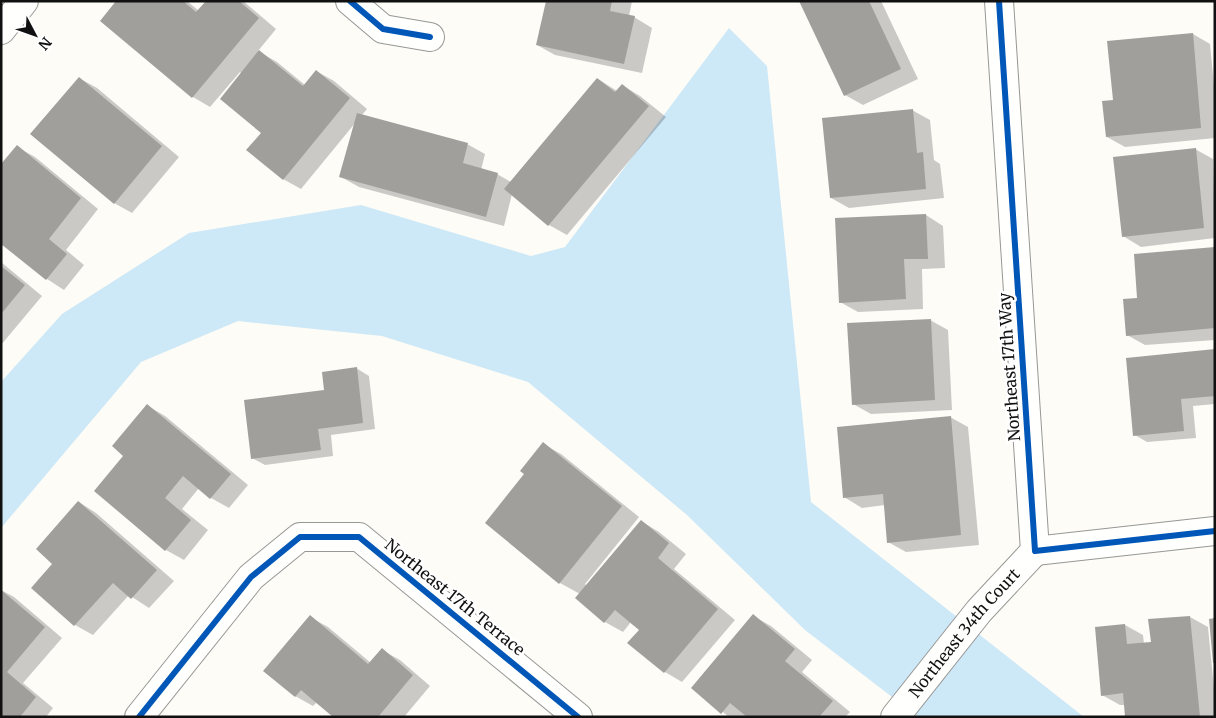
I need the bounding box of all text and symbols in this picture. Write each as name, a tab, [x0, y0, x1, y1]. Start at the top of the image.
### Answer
north arrow	[10, 10, 60, 60]
text: N	[34, 33, 55, 54]
street label: Northeast 17th Way	[994, 291, 1024, 442]
street label: Northeast 17th Terrace	[381, 534, 529, 660]
street label: Northeast 34th Court	[904, 563, 1024, 701]

